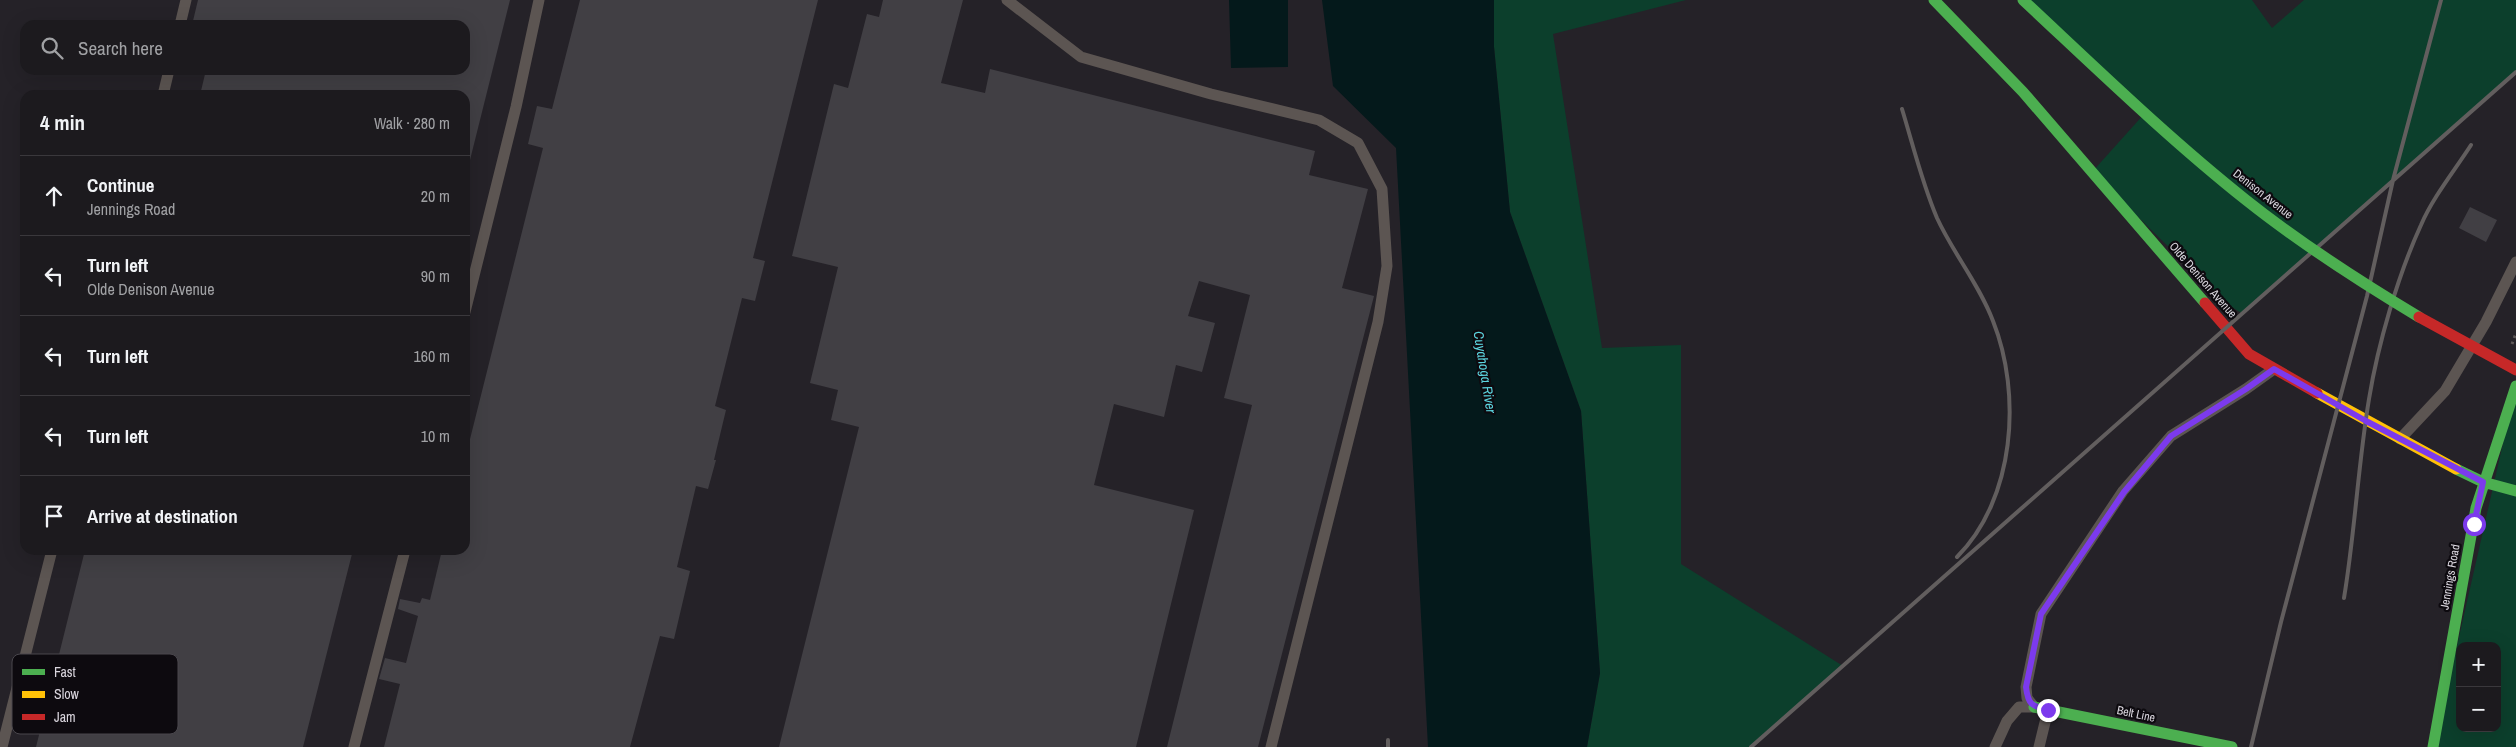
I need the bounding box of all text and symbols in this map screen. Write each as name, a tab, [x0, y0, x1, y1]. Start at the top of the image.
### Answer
search box	[20, 20, 470, 75]
icon: search	[38, 34, 66, 62]
text: Search here	[78, 35, 163, 61]
text: 4 min	[40, 108, 85, 137]
text: Walk · 280 m	[374, 112, 450, 134]
street label: Denison Avenue	[2230, 166, 2296, 222]
text: Continue	[87, 172, 155, 198]
icon: ahead	[40, 182, 68, 210]
text: 20 m	[421, 185, 450, 207]
text: Jennings Road	[87, 198, 175, 220]
street label: Olde Denison Avenue	[2166, 239, 2240, 321]
text: Turn left	[87, 252, 148, 278]
icon: left	[40, 262, 68, 290]
text: 90 m	[421, 265, 450, 287]
text: Olde Denison Avenue	[87, 278, 214, 300]
water label: Cuyahoga River	[1470, 330, 1501, 416]
icon: left	[40, 342, 68, 370]
text: Turn left	[87, 343, 148, 369]
text: 160 m	[414, 345, 450, 367]
icon: left	[40, 422, 68, 450]
text: Turn left	[87, 423, 148, 449]
text: 10 m	[421, 425, 450, 447]
icon: arrive	[40, 502, 68, 530]
text: Arrive at destination	[87, 503, 238, 529]
route start	[2463, 513, 2486, 536]
street label: Jennings Road	[2436, 543, 2464, 611]
map controls	[2456, 642, 2501, 732]
button: +	[2456, 642, 2501, 687]
legend	[12, 654, 178, 734]
text: Fast	[54, 663, 76, 681]
text: Slow	[54, 685, 80, 703]
button: −	[2456, 687, 2501, 732]
route end	[2037, 699, 2060, 722]
street label: Belt Line	[2115, 702, 2157, 726]
text: Jam	[54, 708, 76, 726]

